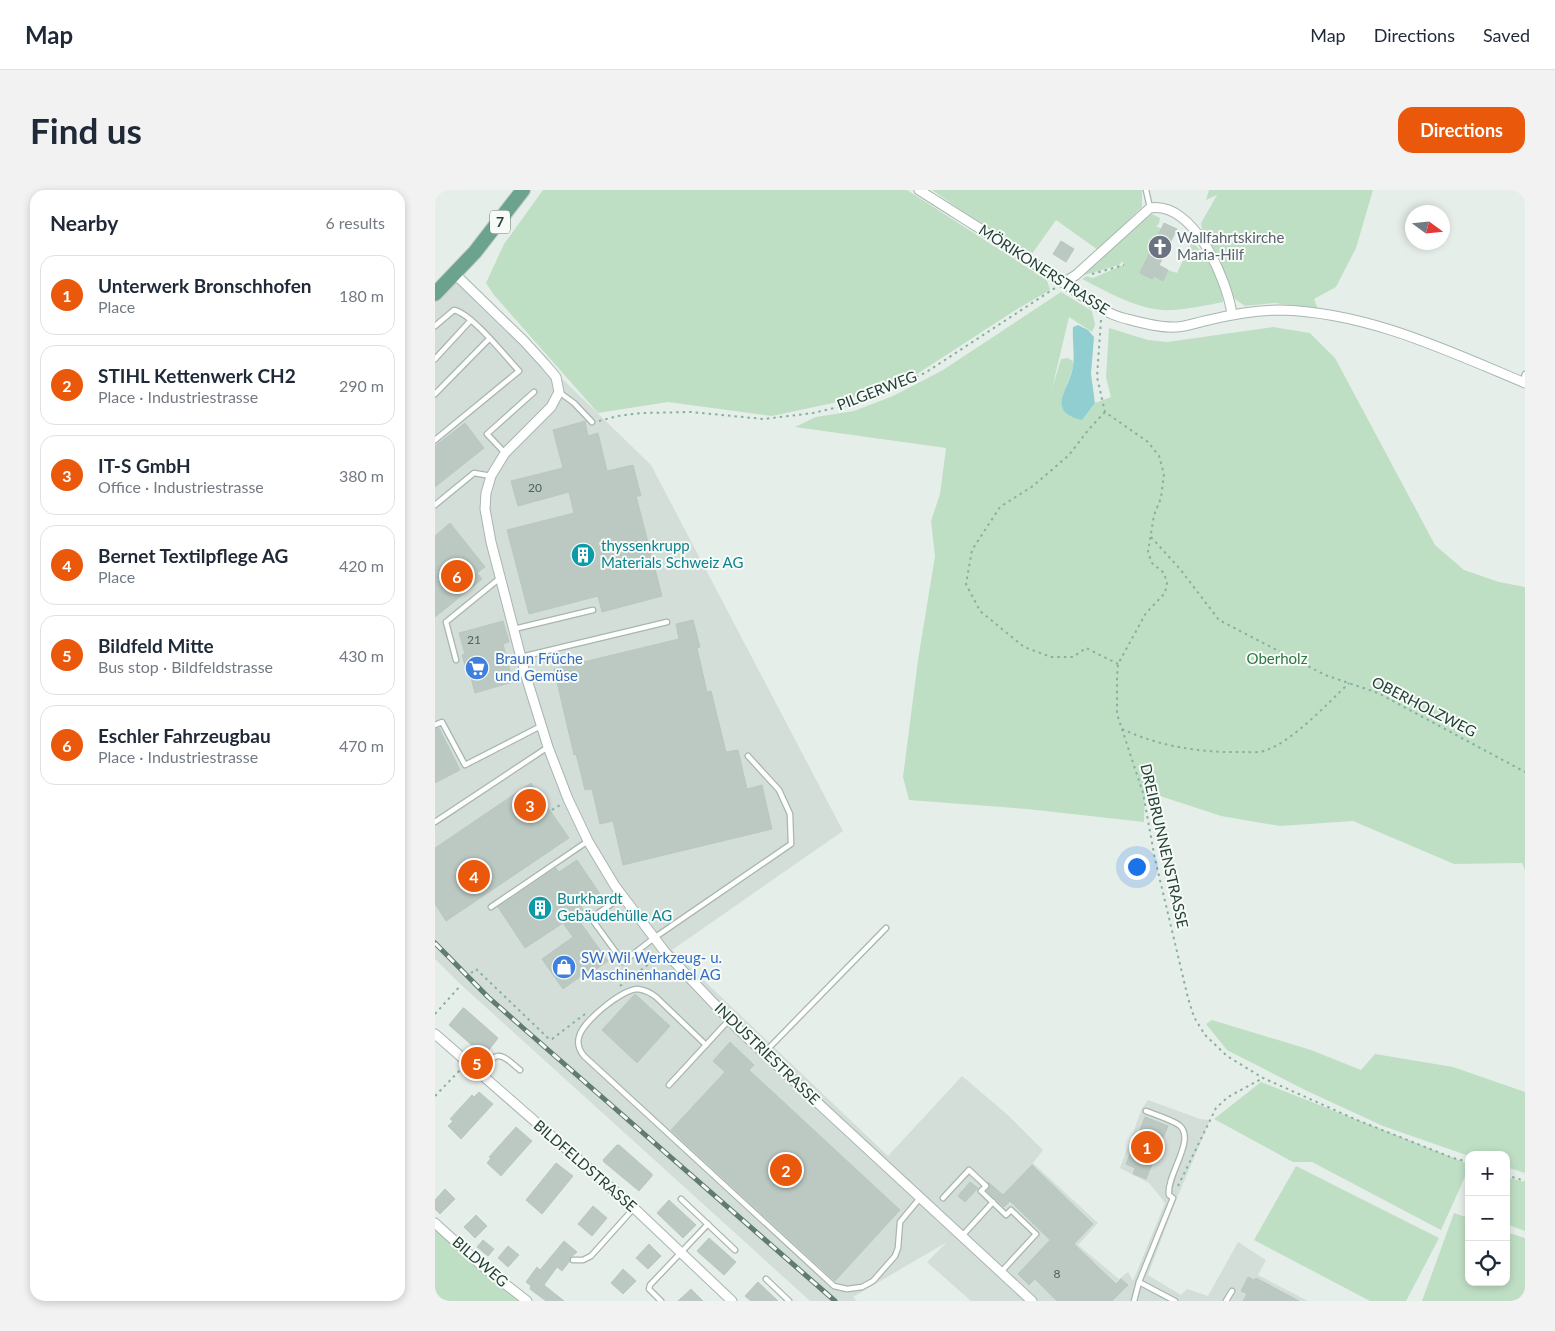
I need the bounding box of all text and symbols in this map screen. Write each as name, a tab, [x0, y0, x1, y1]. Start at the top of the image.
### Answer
text: Map	[25, 20, 73, 49]
text: Map	[1310, 24, 1346, 46]
text: Directions	[1374, 24, 1455, 46]
text: Saved	[1483, 24, 1530, 46]
button: Directions	[1398, 107, 1525, 153]
text: Find us	[30, 109, 142, 151]
north arrow	[1405, 205, 1450, 250]
text: Nearby	[50, 210, 118, 235]
road number: 7	[490, 211, 510, 234]
text: 6 results	[325, 213, 385, 232]
street label: MÖRIKONERSTRASSE	[976, 220, 1113, 318]
place label: Wallfahrtskirche Maria-Hilf	[1177, 228, 1284, 263]
church icon: Wallfahrtskirche Maria-Hilf	[1147, 234, 1173, 260]
text: Unterwerk Bronschhofen	[98, 274, 312, 297]
text: 1	[62, 286, 72, 305]
text: 180 m	[339, 286, 384, 305]
text: Place	[98, 297, 135, 316]
text: STIHL Kettenwerk CH2	[98, 364, 296, 387]
street label: PILGERWEG	[834, 367, 919, 414]
text: 2	[62, 376, 72, 395]
text: 290 m	[339, 376, 384, 395]
text: Place · Industriestrasse	[98, 387, 258, 406]
text: IT-S GmbH	[98, 454, 191, 477]
text: 3	[62, 466, 72, 485]
text: 380 m	[339, 466, 384, 485]
text: Office · Industriestrasse	[98, 477, 264, 496]
house number: 20	[528, 480, 542, 495]
place label: thyssenkrupp Materials Schweiz AG	[601, 536, 743, 571]
building icon: thyssenkrupp Materials Schweiz AG	[570, 542, 596, 568]
text: Bernet Textilpflege AG	[98, 544, 288, 567]
text: 4	[62, 556, 72, 575]
text: 420 m	[339, 556, 384, 575]
pin: 6	[441, 557, 473, 595]
text: Place	[98, 567, 135, 586]
house number: 21	[467, 632, 481, 647]
text: Bildfeld Mitte	[98, 634, 214, 657]
text: 5	[62, 646, 72, 665]
text: 430 m	[339, 646, 384, 665]
place label: Braun Früche und Gemüse	[495, 649, 583, 684]
park label: Oberholz	[1247, 649, 1308, 667]
supermarket icon: Braun Früche und Gemüse	[464, 655, 490, 681]
text: Bus stop · Bildfeldstrasse	[98, 657, 273, 676]
street label: OBERHOLZWEG	[1369, 672, 1480, 740]
text: Eschler Fahrzeugbau	[98, 724, 271, 747]
text: 6	[62, 736, 72, 755]
text: 470 m	[339, 736, 384, 755]
text: Place · Industriestrasse	[98, 747, 258, 766]
street label: DREIBRUNNENSTRASSE	[1137, 762, 1193, 930]
pin: 3	[514, 786, 546, 824]
your location	[1124, 854, 1150, 880]
pin: 4	[458, 857, 490, 895]
place label: Burkhardt Gebäudehülle AG	[557, 889, 672, 924]
building icon: Burkhardt Gebäudehülle AG	[527, 895, 553, 921]
place label: SW Wil Werkzeug- u. Maschinenhandel AG	[581, 948, 722, 983]
shop icon: SW Wil Werkzeug- u. Maschinenhandel AG	[551, 954, 577, 980]
street label: INDUSTRIESTRASSE	[712, 999, 824, 1108]
pin: 5	[461, 1044, 493, 1082]
street label: BILDFELDSTRASSE	[530, 1116, 641, 1215]
pin: 1	[1131, 1128, 1163, 1166]
pin: 2	[770, 1151, 802, 1189]
map controls	[1465, 1151, 1510, 1286]
button: +	[1465, 1151, 1510, 1196]
button: −	[1465, 1196, 1510, 1241]
street label: BILDWEG	[449, 1232, 512, 1290]
button: locate	[1465, 1241, 1510, 1286]
house number: 8	[1054, 1266, 1061, 1281]

